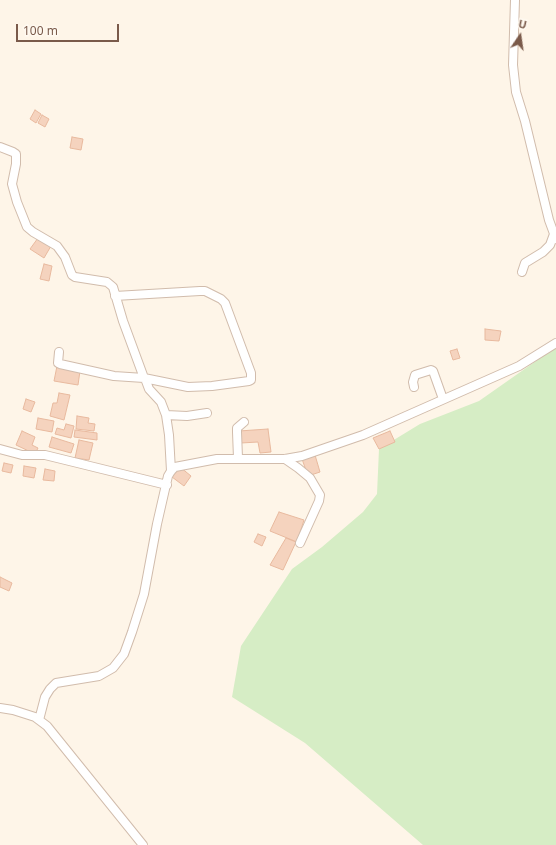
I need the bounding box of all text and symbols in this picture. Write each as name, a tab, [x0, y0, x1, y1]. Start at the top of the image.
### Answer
scale bar	[18, 16, 121, 42]
north arrow	[500, 16, 540, 56]
text: U	[517, 16, 529, 32]
text: 100 m	[23, 22, 58, 39]

